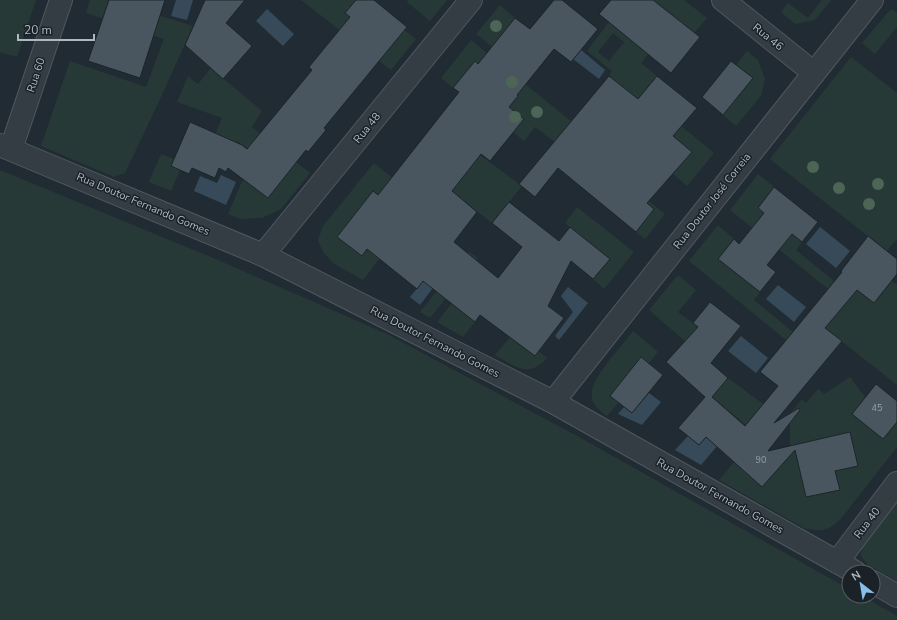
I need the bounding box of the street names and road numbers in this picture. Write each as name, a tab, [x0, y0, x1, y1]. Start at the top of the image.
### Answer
street label: Rua 46	[750, 20, 787, 54]
street label: Rua 60	[23, 55, 49, 94]
street label: Rua 48	[350, 109, 384, 146]
street label: Rua Doutor José Correia	[670, 150, 754, 252]
street label: Rua Doutor Fernando Gomes	[74, 169, 212, 239]
street label: Rua Doutor Fernando Gomes	[368, 303, 502, 381]
street label: Rua Doutor Fernando Gomes	[654, 455, 786, 537]
street label: Rua 40	[850, 504, 884, 542]

